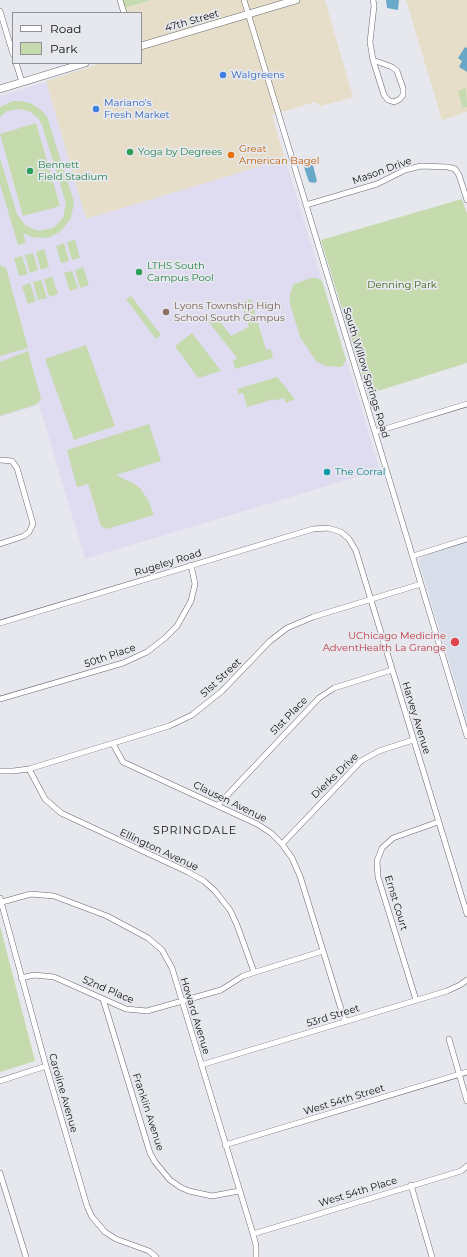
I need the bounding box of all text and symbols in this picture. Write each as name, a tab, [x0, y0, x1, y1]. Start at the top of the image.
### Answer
street label: 47th Street	[164, 8, 220, 34]
legend	[12, 12, 142, 64]
text: Road	[50, 21, 81, 36]
text: Park	[50, 41, 77, 56]
place label: Walgreens	[231, 69, 285, 81]
marker: Walgreens	[218, 70, 228, 80]
place label: Mariano's Fresh Market	[104, 97, 170, 120]
marker: Mariano's Fresh Market	[91, 104, 101, 114]
place label: Great American Bagel	[239, 143, 319, 166]
place label: Yoga by Degrees	[138, 146, 222, 158]
marker: Yoga by Degrees	[125, 147, 135, 157]
marker: Great American Bagel	[226, 150, 236, 160]
street label: Mason Drive	[351, 155, 413, 187]
place label: Bennett Field Stadium	[38, 159, 108, 182]
marker: Bennett Field Stadium	[25, 166, 35, 176]
place label: LTHS South Campus Pool	[147, 260, 214, 284]
marker: LTHS South Campus Pool	[134, 267, 144, 277]
park label: Denning Park	[367, 279, 437, 291]
place label: Lyons Township High School South Campus	[174, 300, 285, 324]
street label: South Willow Springs Road	[340, 306, 392, 440]
marker: Lyons Township High School South Campus	[161, 307, 171, 317]
place label: The Corral	[335, 466, 385, 478]
marker: The Corral	[322, 467, 332, 477]
street label: Rugeley Road	[133, 547, 203, 579]
place label: UChicago Medicine AdventHealth La Grange	[323, 630, 446, 654]
marker: UChicago Medicine AdventHealth La Grange	[449, 636, 461, 648]
street label: 50th Place	[83, 642, 137, 670]
street label: 51st Street	[198, 656, 244, 700]
street label: Harvey Avenue	[399, 680, 433, 756]
street label: 51st Place	[268, 695, 310, 737]
street label: Dierks Drive	[309, 751, 361, 801]
street label: Clausen Avenue	[191, 779, 269, 825]
district label: SPRINGDALE	[153, 824, 237, 838]
street label: Ellington Avenue	[118, 826, 200, 874]
street label: Ernst Court	[382, 874, 410, 932]
street label: 52nd Place	[80, 974, 136, 1006]
street label: Howard Avenue	[178, 976, 212, 1056]
street label: 53rd Street	[305, 1002, 361, 1030]
street label: Caroline Avenue	[46, 1052, 80, 1134]
street label: Franklin Avenue	[130, 1072, 166, 1152]
street label: West 54th Street	[302, 1082, 386, 1118]
street label: West 54th Place	[317, 1174, 399, 1210]

